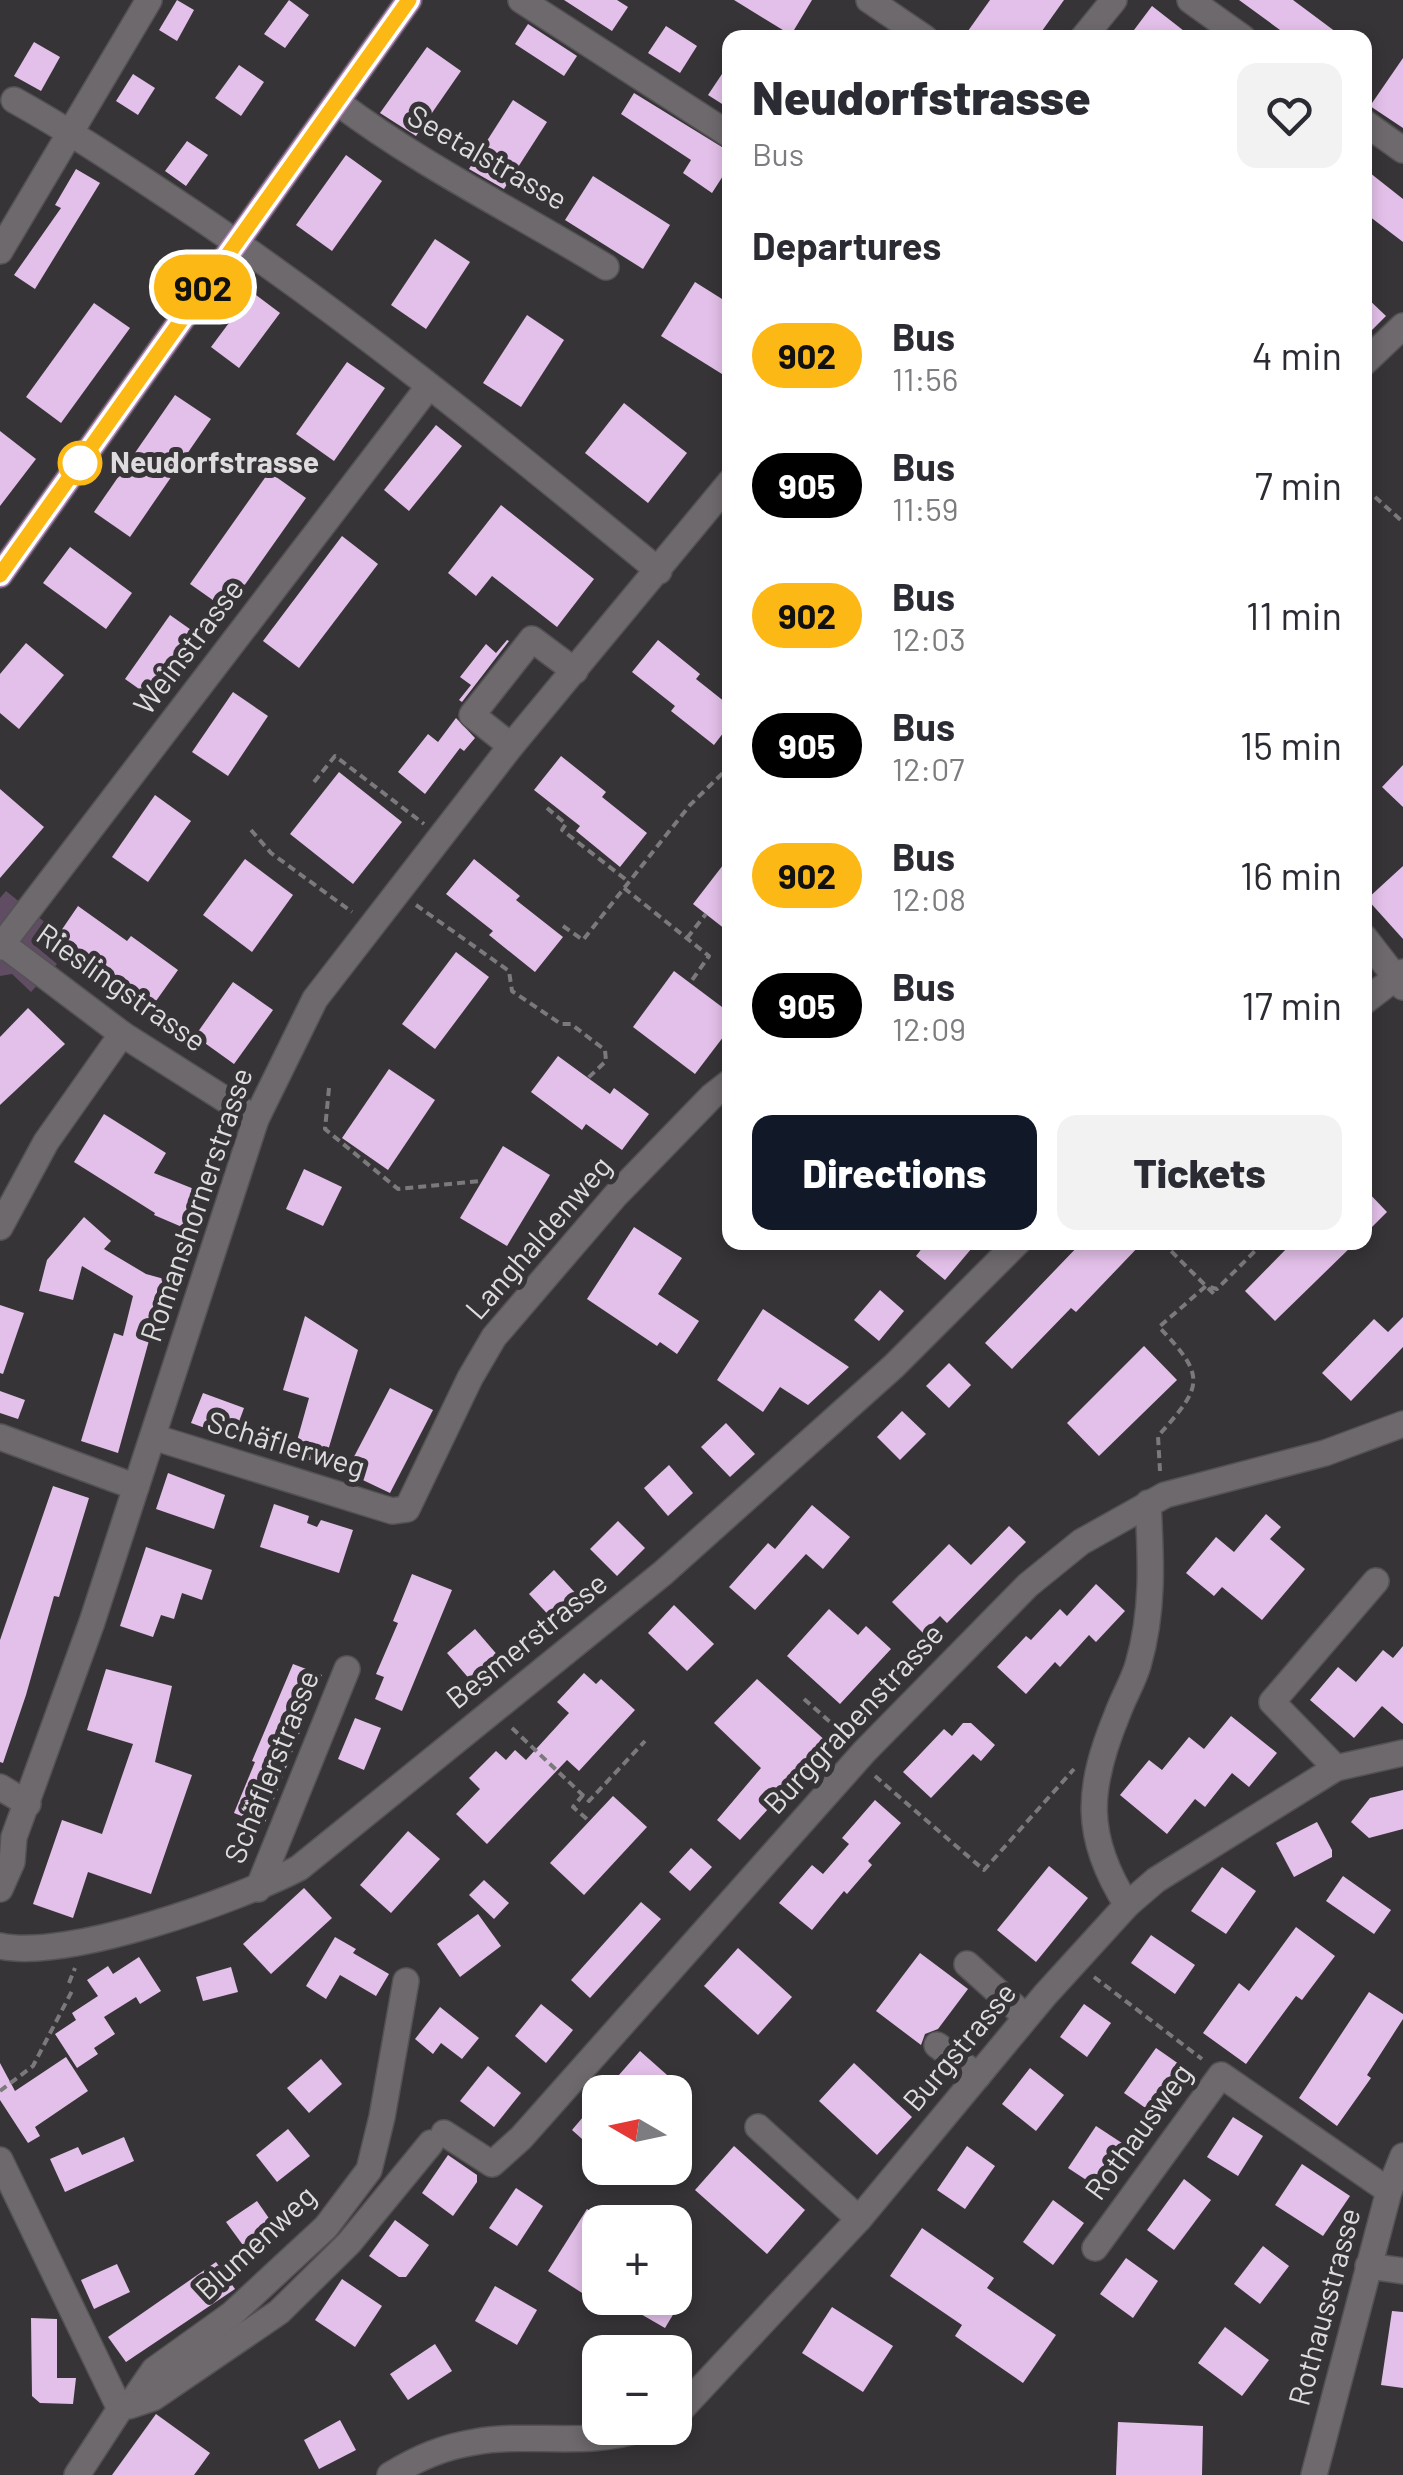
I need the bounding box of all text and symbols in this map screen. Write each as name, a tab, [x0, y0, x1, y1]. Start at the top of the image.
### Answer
button: heart	[1237, 63, 1342, 168]
text: Neudorfstrasse	[752, 67, 1091, 125]
street label: Seetalstrasse	[402, 96, 574, 216]
text: Bus	[752, 134, 804, 172]
text: Departures	[752, 222, 941, 268]
line badge: 902	[146, 254, 260, 320]
text: 902	[174, 266, 232, 308]
text: Bus	[892, 313, 955, 359]
text: 4 min	[1252, 332, 1342, 378]
text: 902	[778, 334, 836, 376]
text: 11:56	[892, 359, 958, 397]
marker: Neudorfstrasse	[59, 442, 101, 484]
place label: Neudorfstrasse	[110, 443, 319, 479]
text: Bus	[892, 443, 955, 489]
text: 7 min	[1255, 462, 1342, 508]
text: 905	[778, 464, 836, 506]
text: 11:59	[892, 489, 958, 527]
street label: Weinstrasse	[125, 571, 250, 721]
text: Bus	[892, 573, 955, 619]
text: 11 min	[1246, 592, 1342, 638]
text: 902	[778, 594, 836, 636]
text: 12:03	[892, 619, 966, 657]
text: Bus	[892, 703, 955, 749]
text: 15 min	[1240, 722, 1342, 768]
text: 905	[778, 724, 836, 766]
text: 12:07	[892, 749, 964, 787]
text: Bus	[892, 833, 955, 879]
text: 16 min	[1240, 852, 1342, 898]
text: 902	[778, 854, 836, 896]
text: 12:08	[892, 879, 966, 917]
street label: Rieslingstrasse	[30, 915, 214, 1058]
text: Bus	[892, 963, 955, 1009]
text: 17 min	[1242, 982, 1342, 1028]
text: 905	[778, 984, 836, 1026]
text: 12:09	[892, 1009, 966, 1047]
street label: Romanshornerstrasse	[131, 1063, 259, 1346]
button: Directions	[752, 1115, 1037, 1230]
button: Tickets	[1057, 1115, 1342, 1230]
street label: Langhaldenweg	[457, 1148, 618, 1326]
street label: Schäflerweg	[203, 1402, 370, 1484]
street label: Besmerstrasse	[438, 1564, 613, 1715]
street label: Burggrabenstrasse	[755, 1615, 950, 1820]
street label: Schäflerstrasse	[215, 1665, 325, 1868]
street label: Burgstrasse	[894, 1974, 1023, 2117]
street label: Rothausweg	[1076, 2056, 1199, 2206]
north arrow	[582, 2075, 692, 2185]
map controls	[582, 2075, 692, 2445]
street label: Blumenweg	[187, 2177, 322, 2306]
street label: Rothausstrasse	[1279, 2204, 1367, 2409]
button: +	[582, 2205, 692, 2315]
button: −	[582, 2335, 692, 2445]

